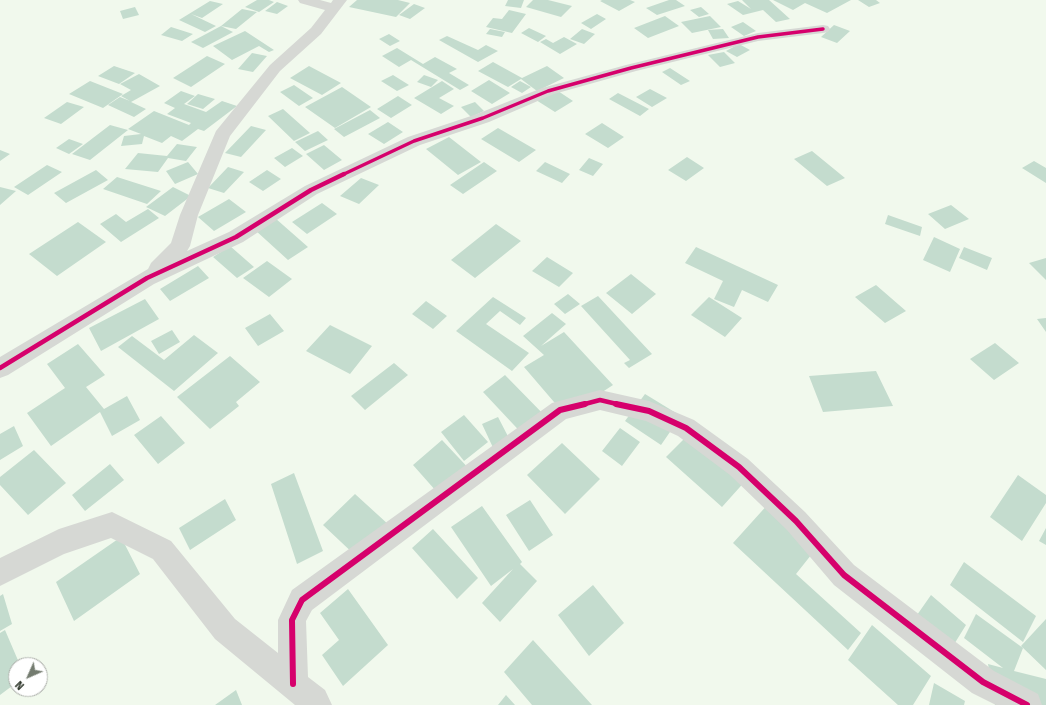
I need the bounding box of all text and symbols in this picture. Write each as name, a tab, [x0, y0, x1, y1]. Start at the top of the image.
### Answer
north arrow	[8, 657, 48, 697]
text: N	[13, 678, 27, 692]

